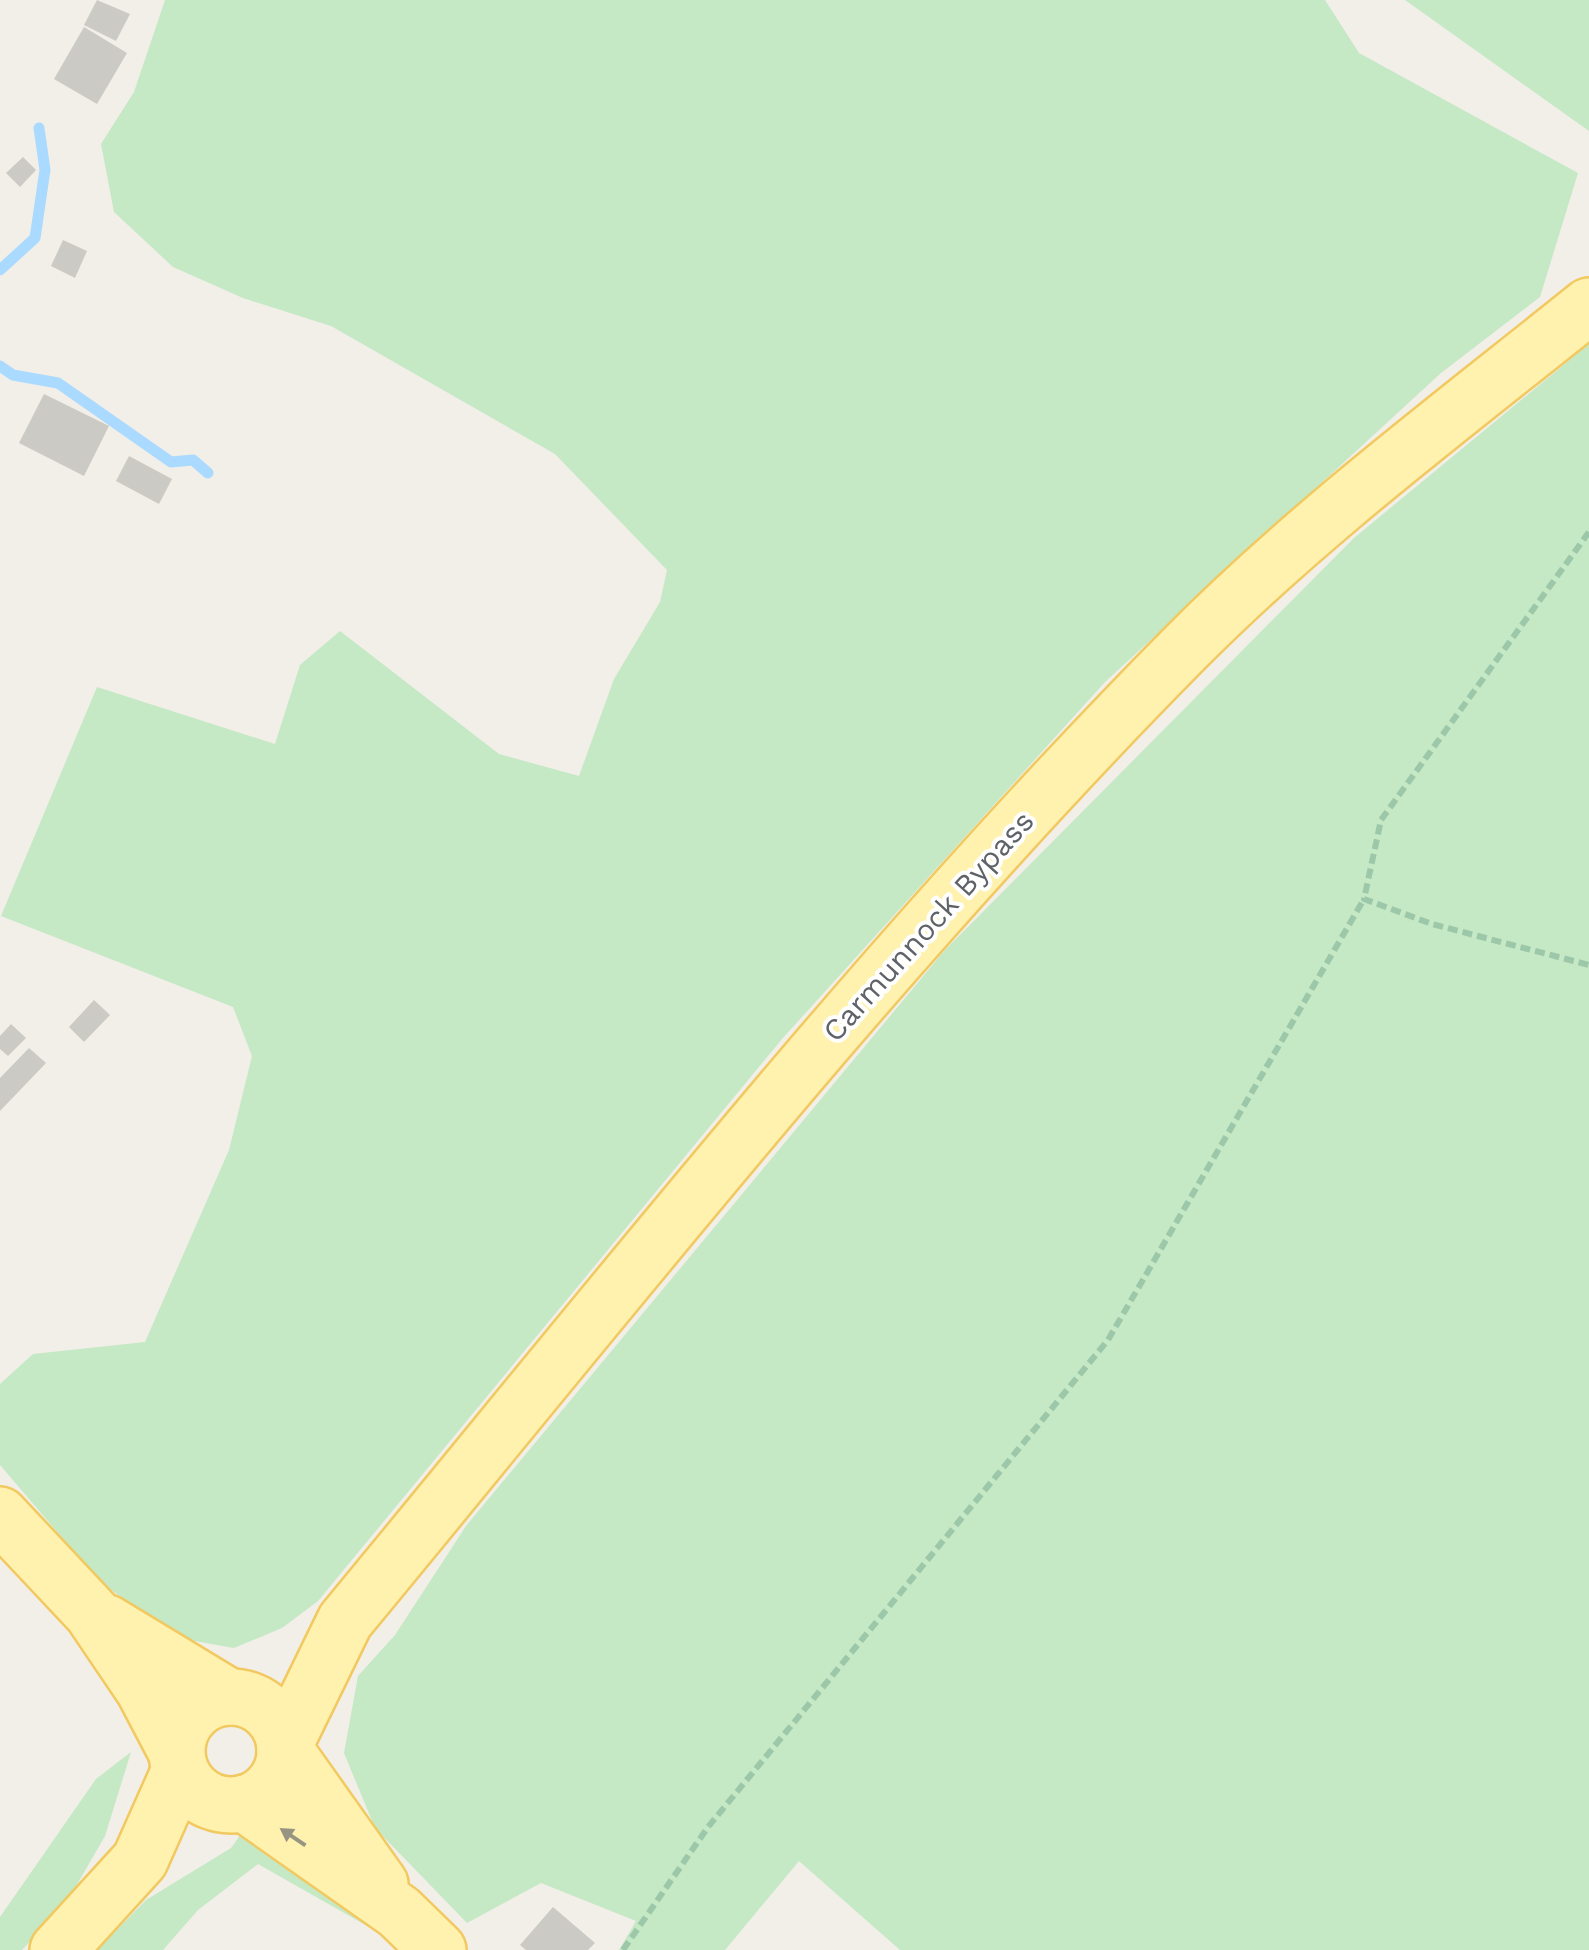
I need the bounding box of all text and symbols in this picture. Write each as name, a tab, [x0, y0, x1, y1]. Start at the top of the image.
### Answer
street label: Carmunnock Bypass	[815, 804, 1041, 1048]
one-way arrow	[280, 1828, 307, 1847]

